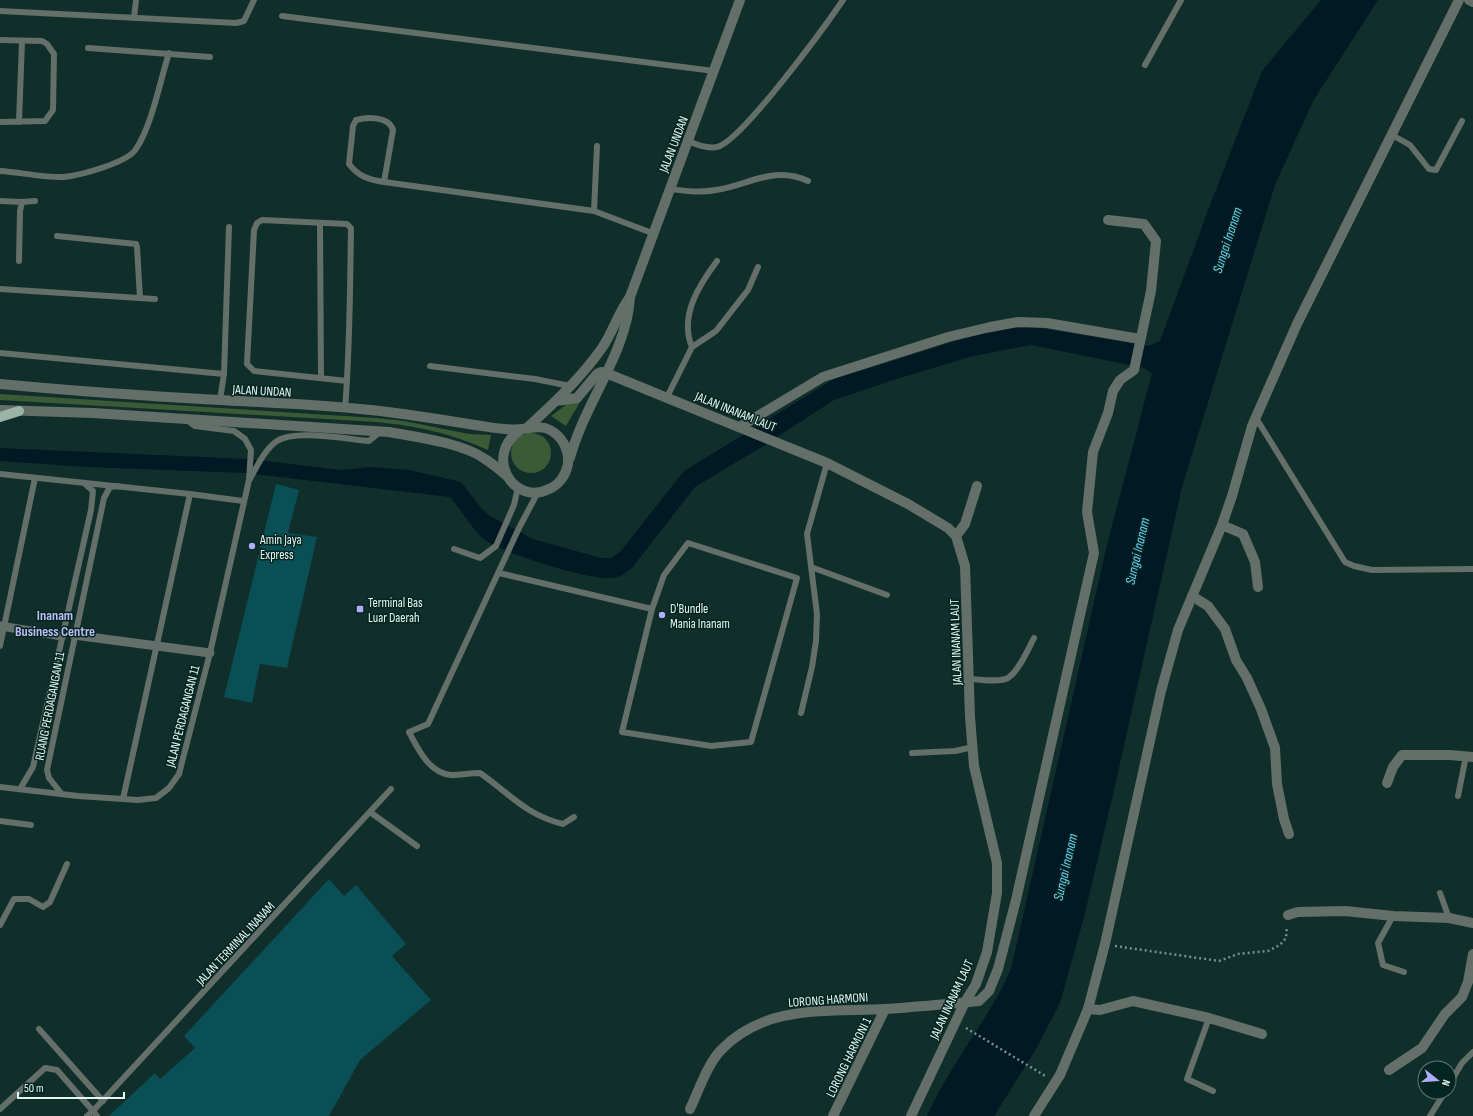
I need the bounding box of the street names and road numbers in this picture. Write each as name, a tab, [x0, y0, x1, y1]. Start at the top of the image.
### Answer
street label: JALAN UNDAN	[656, 114, 692, 176]
street label: JALAN UNDAN	[231, 381, 292, 401]
street label: JALAN INANAM LAUT	[692, 388, 779, 436]
street label: JALAN INANAM LAUT	[946, 599, 966, 686]
street label: RUANG PERDAGANGAN 11	[32, 650, 68, 762]
street label: JALAN PERDAGANGAN 11	[162, 663, 203, 770]
street label: JALAN TERMINAL INANAM	[192, 898, 279, 989]
street label: JALAN INANAM LAUT	[926, 957, 977, 1043]
street label: LORONG HARMONI	[788, 989, 869, 1011]
street label: LORONG HARMONI 1	[823, 1015, 875, 1100]

